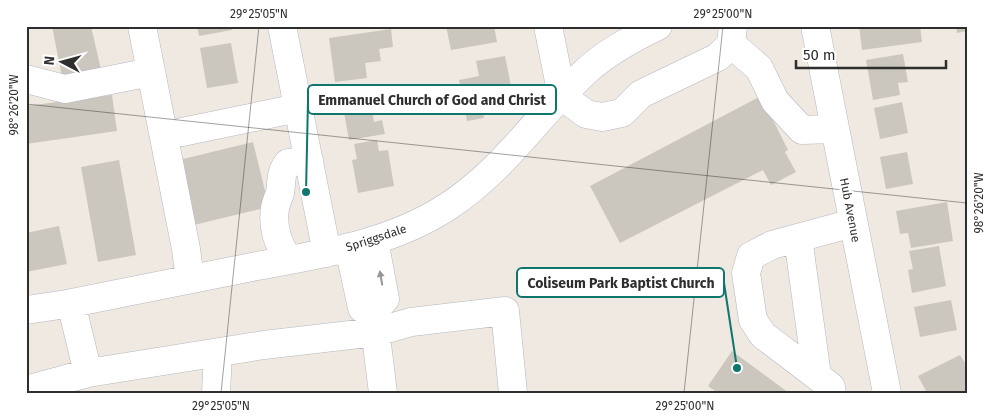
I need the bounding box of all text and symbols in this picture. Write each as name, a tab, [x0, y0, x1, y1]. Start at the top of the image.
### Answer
text: 29°25'05"N	[230, 7, 288, 21]
text: 29°25'00"N	[694, 7, 752, 21]
north arrow	[38, 38, 88, 88]
scale bar	[796, 38, 946, 70]
text: 50 m	[803, 46, 836, 64]
text: N	[41, 55, 59, 66]
text: 98°26'20"W	[7, 74, 21, 136]
callout: Emmanuel Church of God and Christ	[308, 85, 556, 114]
text: Emmanuel Church of God and Christ	[318, 92, 546, 109]
text: 98°26'20"W	[972, 172, 986, 234]
street label: Hub Avenue	[837, 177, 863, 243]
street label: Spriggsdale	[344, 222, 408, 254]
callout: Coliseum Park Baptist Church	[517, 268, 724, 297]
one-way arrow	[376, 270, 384, 286]
text: Coliseum Park Baptist Church	[527, 275, 715, 292]
text: 29°25'05"N	[192, 399, 250, 413]
text: 29°25'00"N	[656, 399, 714, 413]

